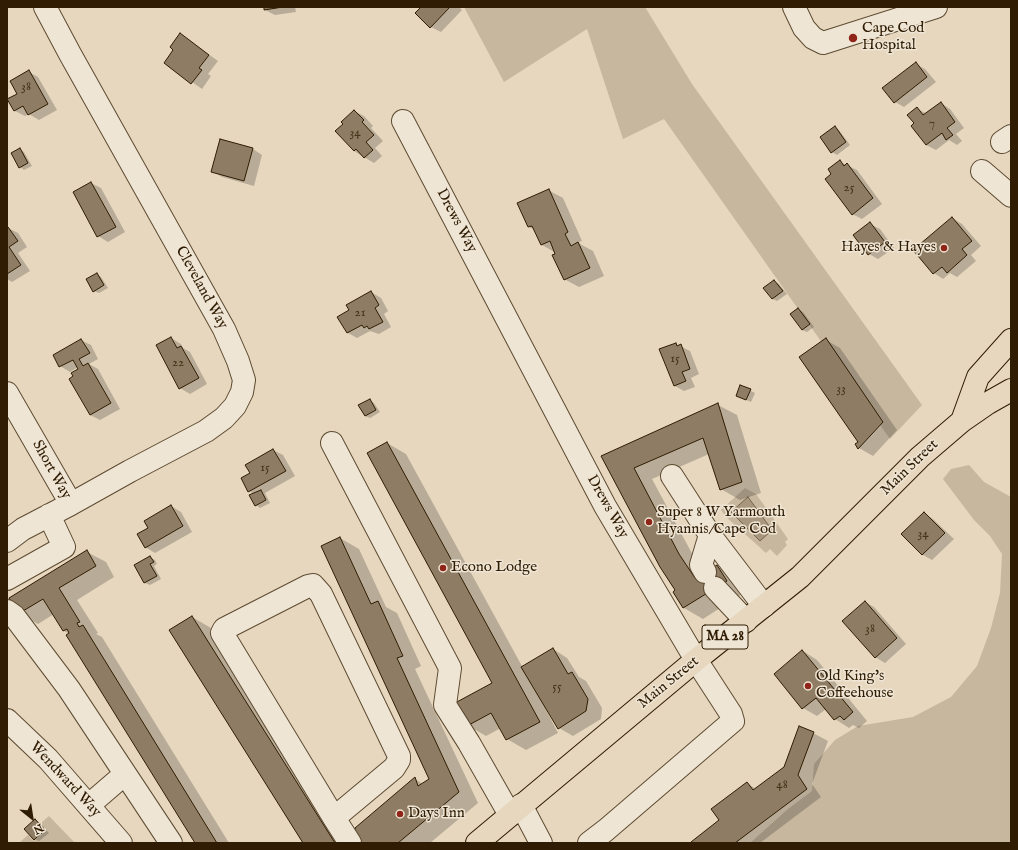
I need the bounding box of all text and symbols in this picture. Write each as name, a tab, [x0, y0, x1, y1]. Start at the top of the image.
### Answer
place label: Cape Cod Hospital	[862, 20, 924, 55]
marker: Cape Cod Hospital	[847, 32, 859, 44]
house number: 38	[21, 79, 31, 95]
house number: 7	[929, 116, 935, 132]
house number: 34	[349, 125, 361, 141]
house number: 25	[844, 180, 854, 196]
street label: Drews Way	[432, 186, 480, 256]
place label: Hayes & Hayes	[841, 239, 936, 257]
street label: Cleveland Way	[171, 243, 231, 333]
marker: Hayes & Hayes	[939, 243, 949, 253]
house number: 21	[355, 305, 365, 321]
house number: 15	[670, 351, 680, 367]
house number: 22	[172, 355, 184, 371]
house number: 33	[836, 381, 846, 397]
street label: Main Street	[877, 436, 943, 500]
street label: Short Way	[27, 437, 75, 503]
house number: 15	[260, 460, 270, 476]
street label: Drews Way	[582, 472, 632, 542]
place label: Super 8 W Yarmouth Hyannis/Cape Cod	[657, 504, 785, 539]
marker: Super 8 W Yarmouth Hyannis/Cape Cod	[644, 517, 654, 527]
house number: 34	[917, 526, 929, 542]
place label: Econo Lodge	[451, 559, 537, 577]
marker: Econo Lodge	[438, 563, 448, 573]
house number: 38	[865, 621, 875, 637]
road number: MA 28	[702, 625, 748, 649]
street label: Main Street	[635, 653, 703, 713]
place label: Old King's Coffeehouse	[816, 668, 893, 703]
house number: 55	[552, 679, 562, 695]
marker: Old King's Coffeehouse	[803, 681, 813, 691]
street label: Wendward Way	[26, 739, 104, 821]
house number: 48	[776, 777, 788, 793]
north arrow	[12, 798, 52, 838]
place label: Days Inn	[408, 805, 465, 823]
marker: Days Inn	[395, 809, 405, 819]
text: N	[30, 820, 46, 837]

